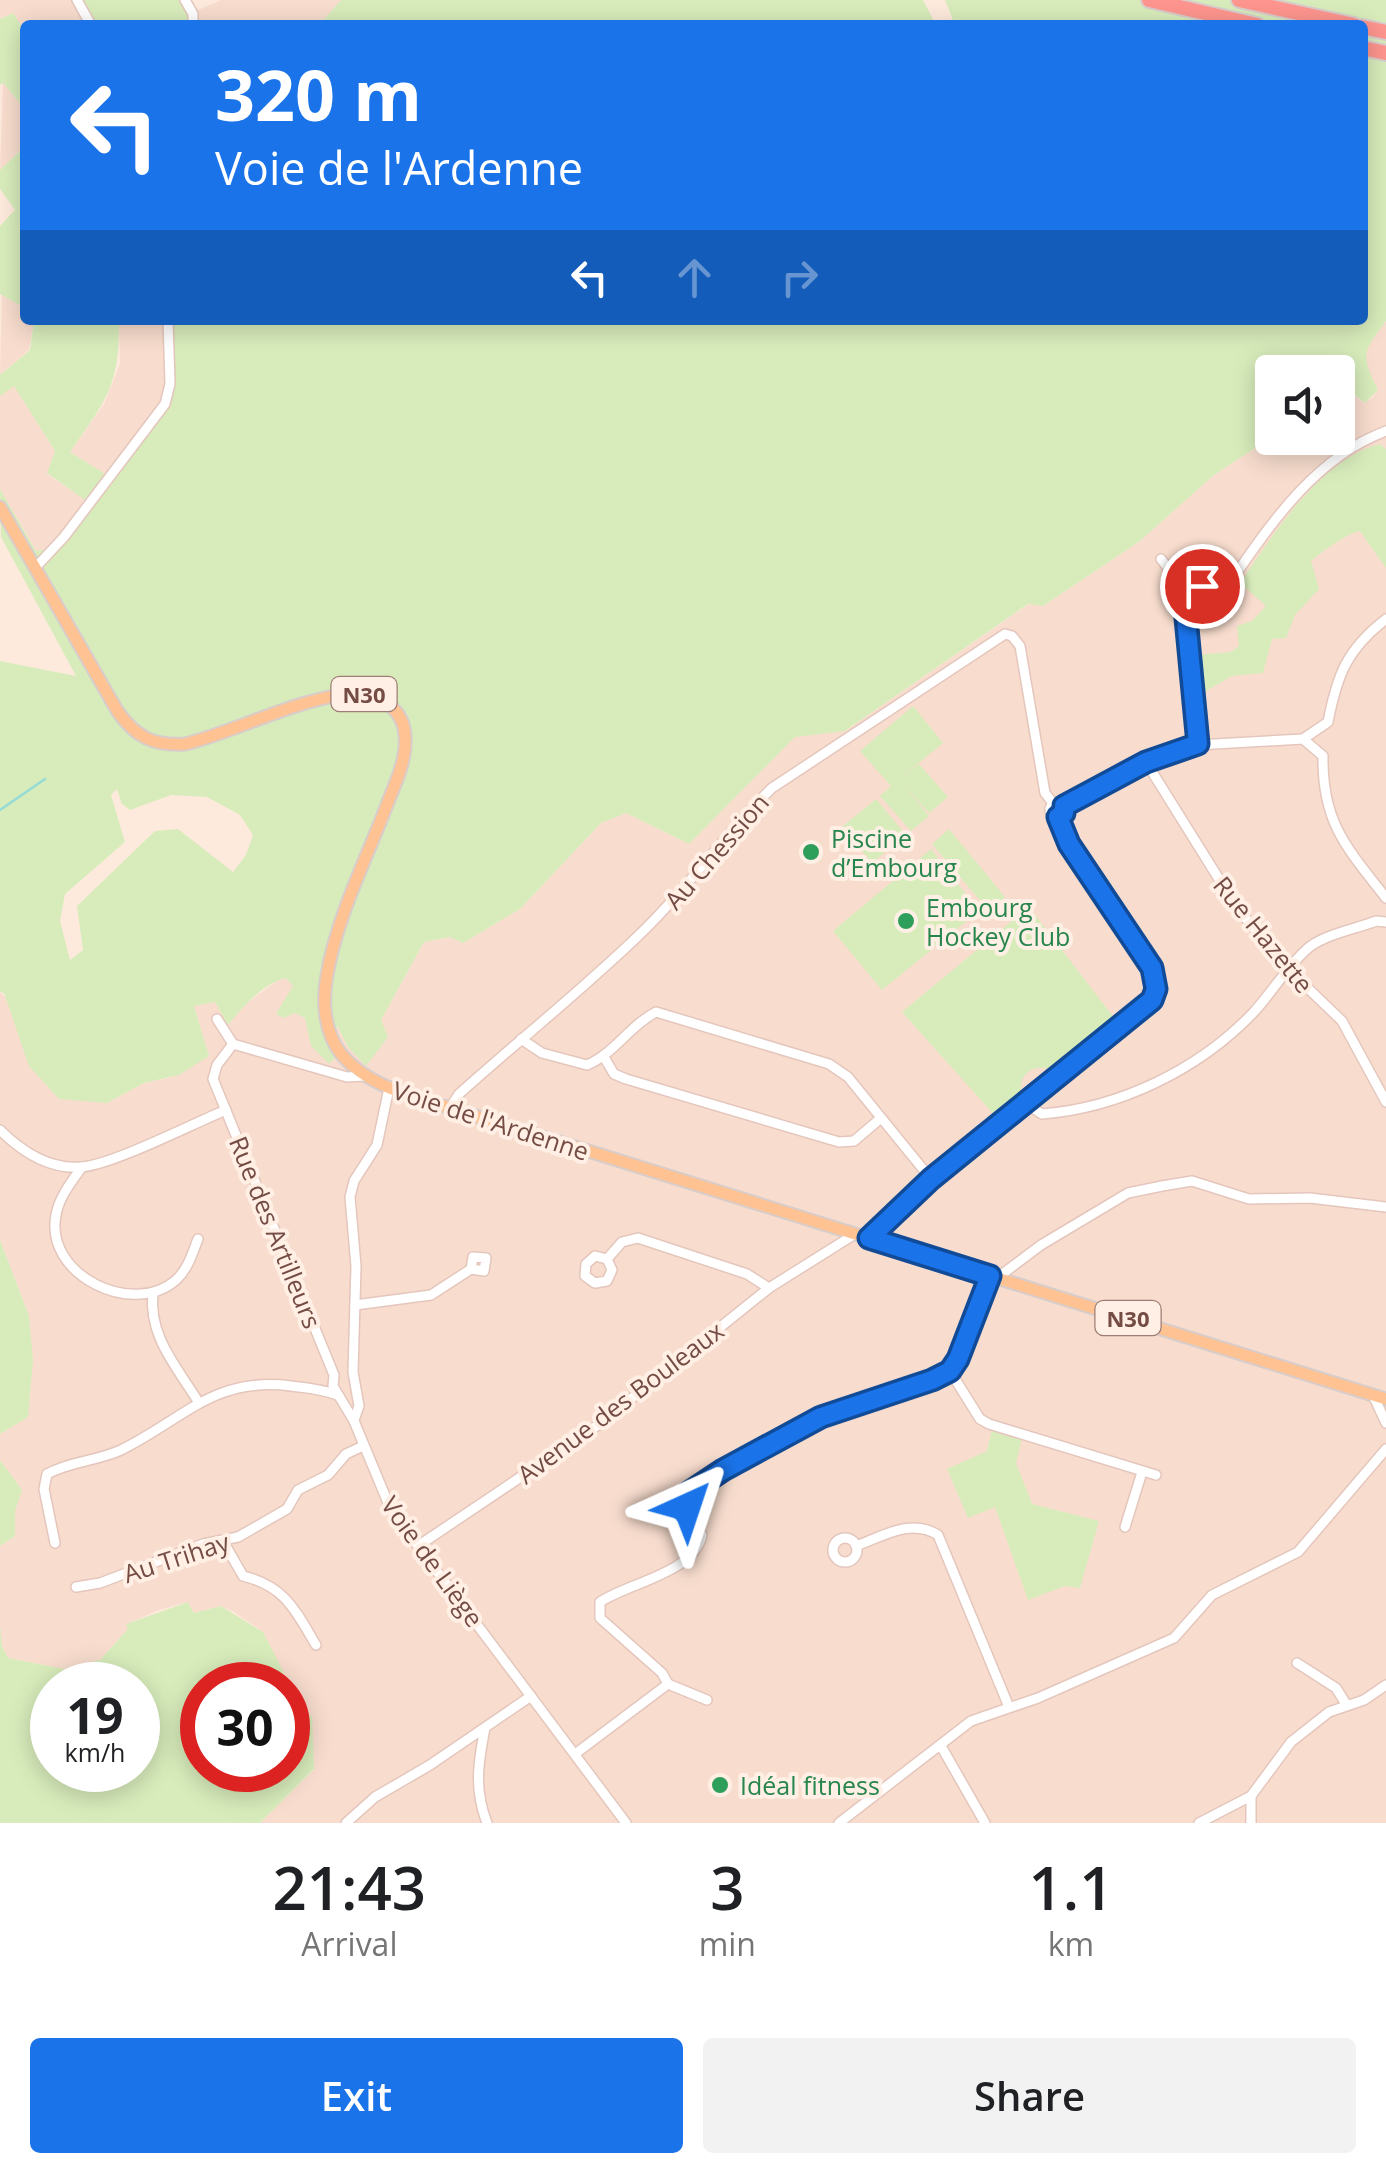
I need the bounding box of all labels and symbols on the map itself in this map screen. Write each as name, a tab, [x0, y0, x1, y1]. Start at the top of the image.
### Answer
pin	[1160, 544, 1245, 629]
road number: N30	[332, 677, 396, 711]
street label: Au Chession	[656, 786, 776, 916]
place label: Piscine d’Embourg	[831, 821, 957, 884]
marker: Piscine d’Embourg	[800, 841, 822, 863]
street label: Rue Hazette	[1206, 868, 1322, 1000]
place label: Embourg Hockey Club	[926, 890, 1070, 953]
marker: Embourg Hockey Club	[895, 910, 917, 932]
street label: Voie de l'Ardenne	[389, 1072, 593, 1168]
street label: Rue des Artilleurs	[222, 1131, 330, 1333]
road number: N30	[1096, 1301, 1160, 1335]
street label: Avenue des Bouleaux	[510, 1313, 730, 1491]
position arrow	[635, 1455, 739, 1559]
street label: Voie de Liège	[374, 1489, 492, 1633]
street label: Au Trihay	[119, 1524, 234, 1590]
speed limit sign: 30	[180, 1662, 310, 1792]
place label: Idéal fitness	[740, 1768, 880, 1802]
marker: Idéal fitness	[709, 1774, 731, 1796]

